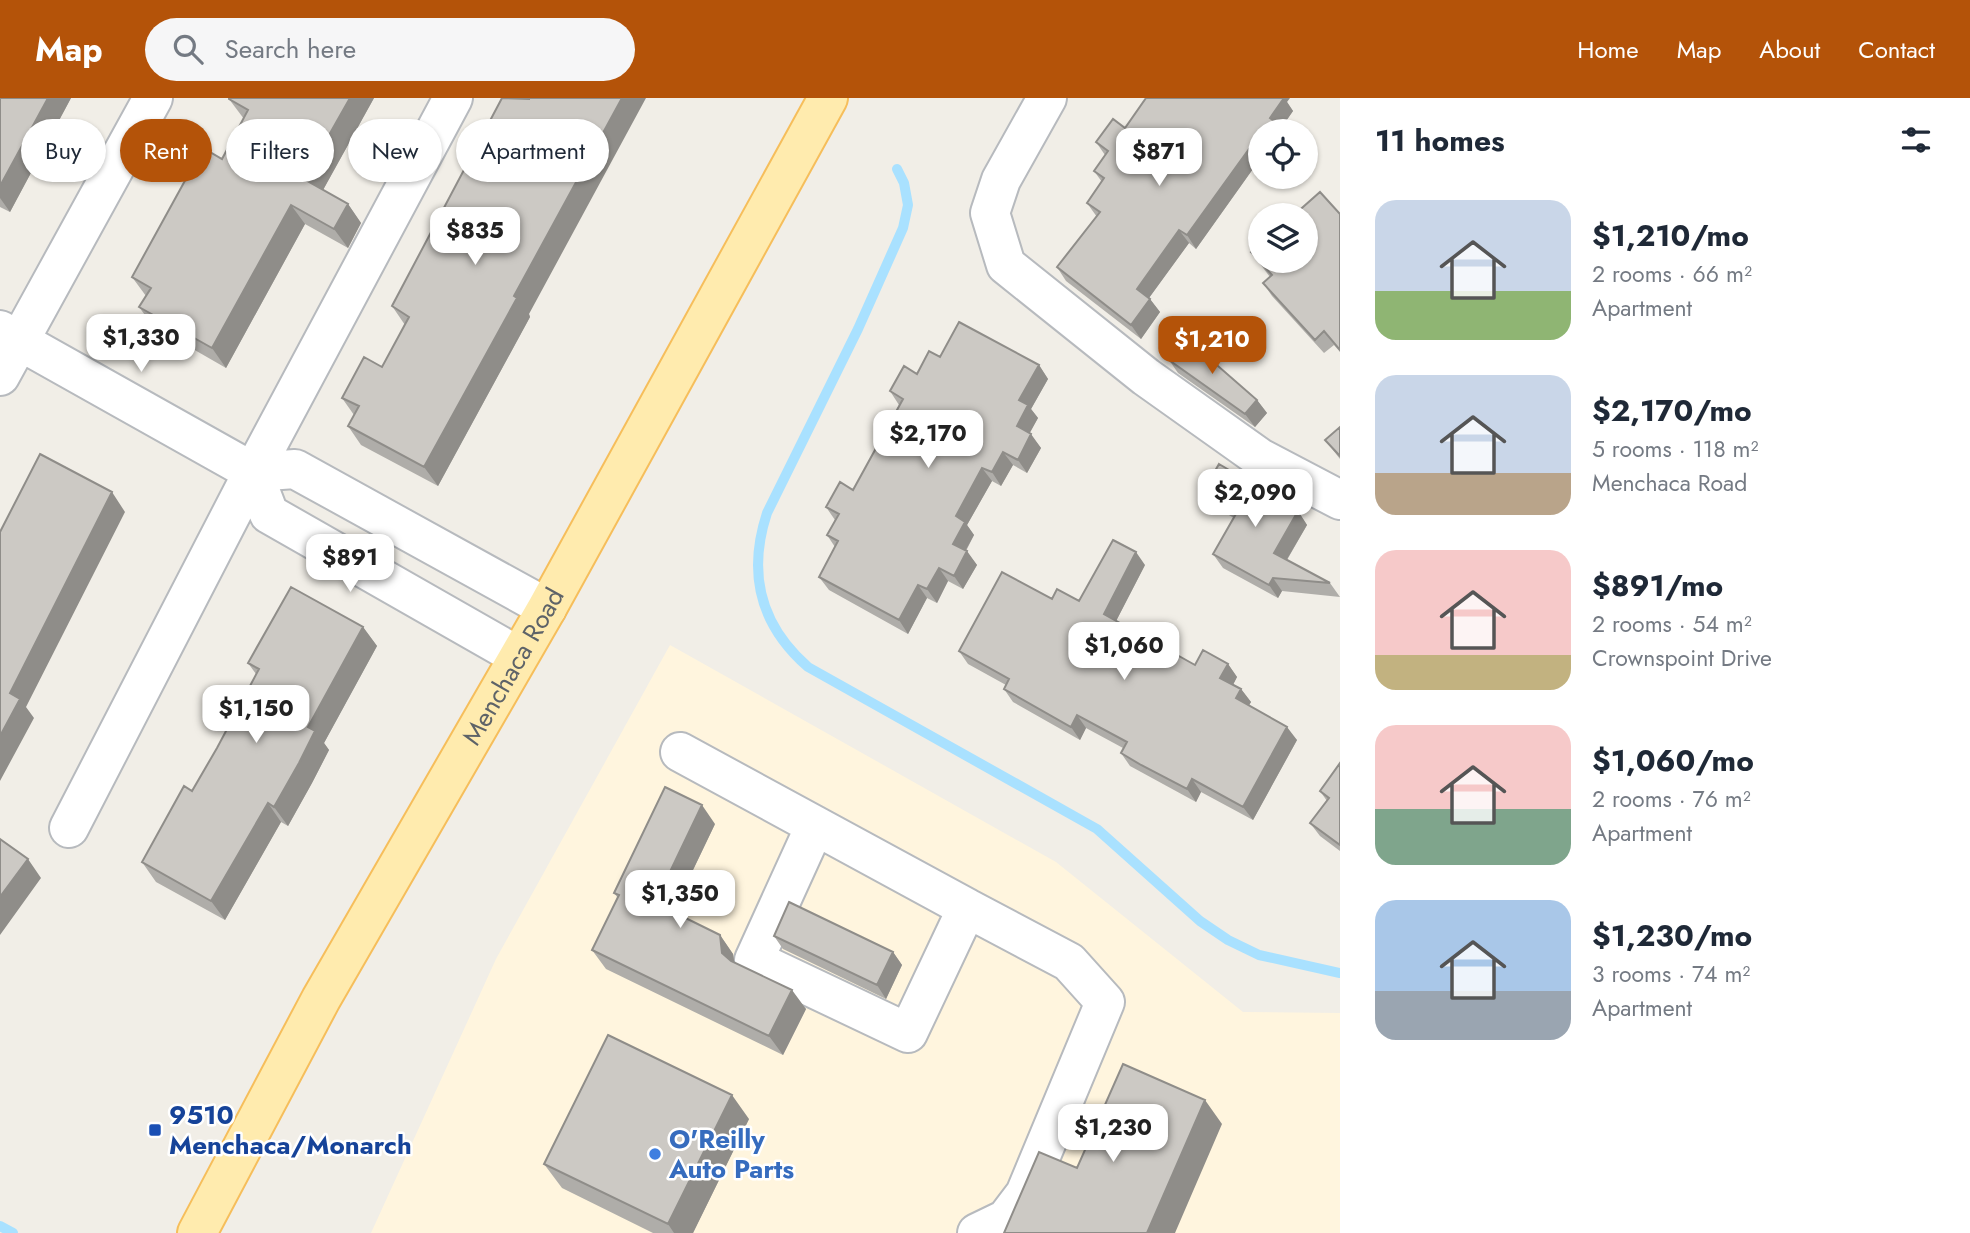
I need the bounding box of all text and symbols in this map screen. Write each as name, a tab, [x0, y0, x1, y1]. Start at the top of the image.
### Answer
search box	[145, 18, 635, 81]
text: Map	[35, 26, 103, 73]
icon: search	[169, 30, 207, 68]
text: Search here	[225, 30, 356, 68]
text: Home	[1577, 32, 1639, 67]
text: Map	[1677, 32, 1721, 67]
text: About	[1759, 32, 1820, 67]
text: Contact	[1858, 32, 1935, 67]
chip: Buy	[21, 119, 106, 182]
chip: Rent	[120, 119, 212, 182]
chip: Filters	[226, 119, 334, 182]
chip: New	[348, 119, 442, 182]
chip: Apartment	[456, 119, 609, 182]
map controls	[1248, 119, 1318, 273]
button: locate	[1248, 119, 1318, 189]
text: 11 homes	[1375, 119, 1505, 162]
icon: filters	[1897, 121, 1935, 159]
pin: $871	[1118, 129, 1200, 188]
text: $871	[1132, 134, 1186, 168]
button: layers	[1248, 203, 1318, 273]
pin: $835	[434, 208, 516, 267]
text: $835	[446, 213, 504, 247]
text: $1,210/mo	[1592, 214, 1749, 257]
icon: home	[1431, 228, 1515, 312]
text: 2 rooms · 66 m²	[1592, 257, 1752, 291]
text: Apartment	[1592, 291, 1692, 325]
pin: $1,330	[84, 314, 198, 374]
pin: $1,210	[1155, 316, 1269, 376]
text: $1,330	[102, 320, 180, 354]
text: $1,210	[1174, 322, 1250, 356]
text: $2,170/mo	[1592, 389, 1752, 432]
icon: home	[1431, 403, 1515, 487]
pin: $2,170	[871, 410, 985, 470]
text: $2,170	[889, 416, 967, 450]
text: 5 rooms · 118 m²	[1592, 432, 1759, 466]
text: Menchaca Road	[1592, 466, 1747, 500]
pin: $2,090	[1198, 470, 1312, 529]
text: $2,090	[1214, 475, 1296, 509]
pin: $891	[309, 534, 391, 594]
text: $891	[322, 540, 378, 574]
text: $891/mo	[1592, 564, 1723, 607]
icon: home	[1431, 578, 1515, 662]
street label: Menchaca Road	[453, 581, 573, 752]
text: 2 rooms · 54 m²	[1592, 607, 1752, 641]
pin: $1,060	[1067, 622, 1181, 682]
text: $1,060	[1084, 628, 1164, 662]
text: Crownspoint Drive	[1592, 641, 1772, 675]
pin: $1,150	[199, 686, 313, 745]
text: $1,150	[218, 691, 294, 725]
text: $1,060/mo	[1592, 739, 1754, 782]
icon: home	[1431, 753, 1515, 837]
text: 2 rooms · 76 m²	[1592, 782, 1751, 816]
text: Apartment	[1592, 816, 1692, 850]
pin: $1,350	[623, 870, 737, 930]
text: $1,350	[641, 876, 719, 910]
text: $1,230/mo	[1592, 914, 1752, 957]
icon: home	[1431, 928, 1515, 1012]
text: 3 rooms · 74 m²	[1592, 957, 1750, 991]
text: Apartment	[1592, 991, 1692, 1025]
place label: 9510 Menchaca/Monarch	[169, 1096, 412, 1164]
pin: $1,230	[1056, 1104, 1170, 1164]
text: $1,230	[1074, 1110, 1152, 1144]
place label: O'Reilly Auto Parts	[668, 1120, 794, 1188]
marker: 9510 Menchaca/Monarch	[147, 1122, 163, 1138]
marker: O'Reilly Auto Parts	[647, 1146, 663, 1162]

